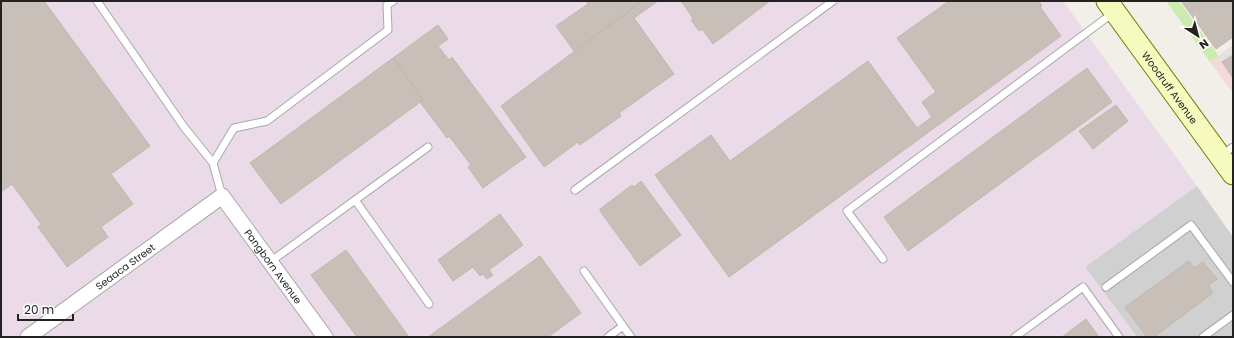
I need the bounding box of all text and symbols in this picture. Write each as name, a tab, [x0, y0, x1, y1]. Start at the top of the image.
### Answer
north arrow	[1178, 16, 1218, 56]
text: N	[1196, 35, 1212, 53]
street label: Woodruff Avenue	[1139, 48, 1201, 127]
street label: Pangborn Avenue	[241, 226, 306, 307]
street label: Seaaca Street	[92, 239, 158, 293]
scale bar	[18, 296, 73, 322]
text: 20 m	[24, 301, 54, 318]

